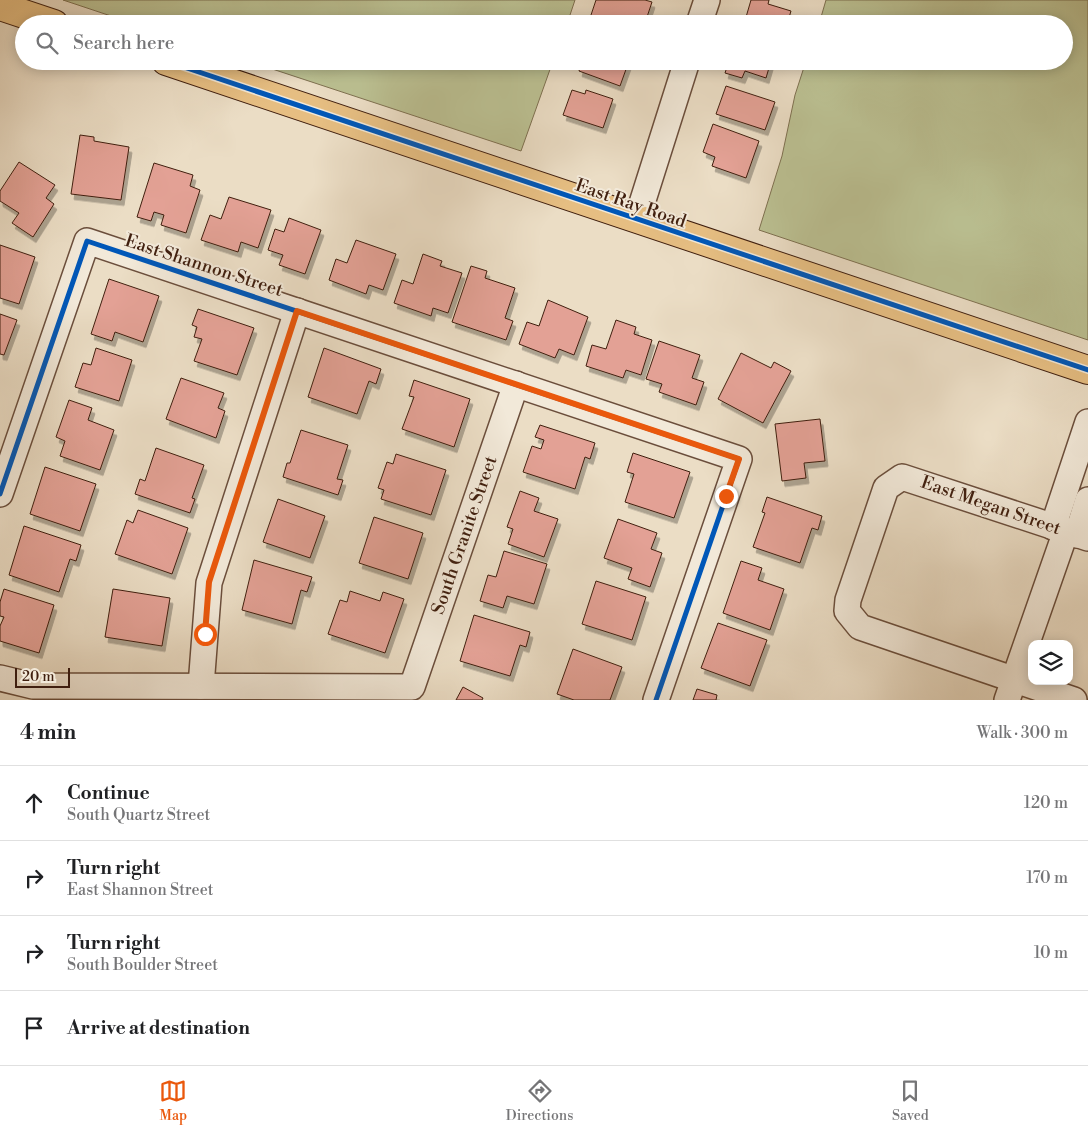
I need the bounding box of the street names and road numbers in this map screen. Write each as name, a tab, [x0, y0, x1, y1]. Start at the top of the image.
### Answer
street label: East Ray Road	[572, 174, 690, 233]
street label: East Shannon Street	[122, 229, 286, 302]
street label: South Granite Street	[427, 452, 503, 617]
street label: East Megan Street	[918, 471, 1064, 540]

